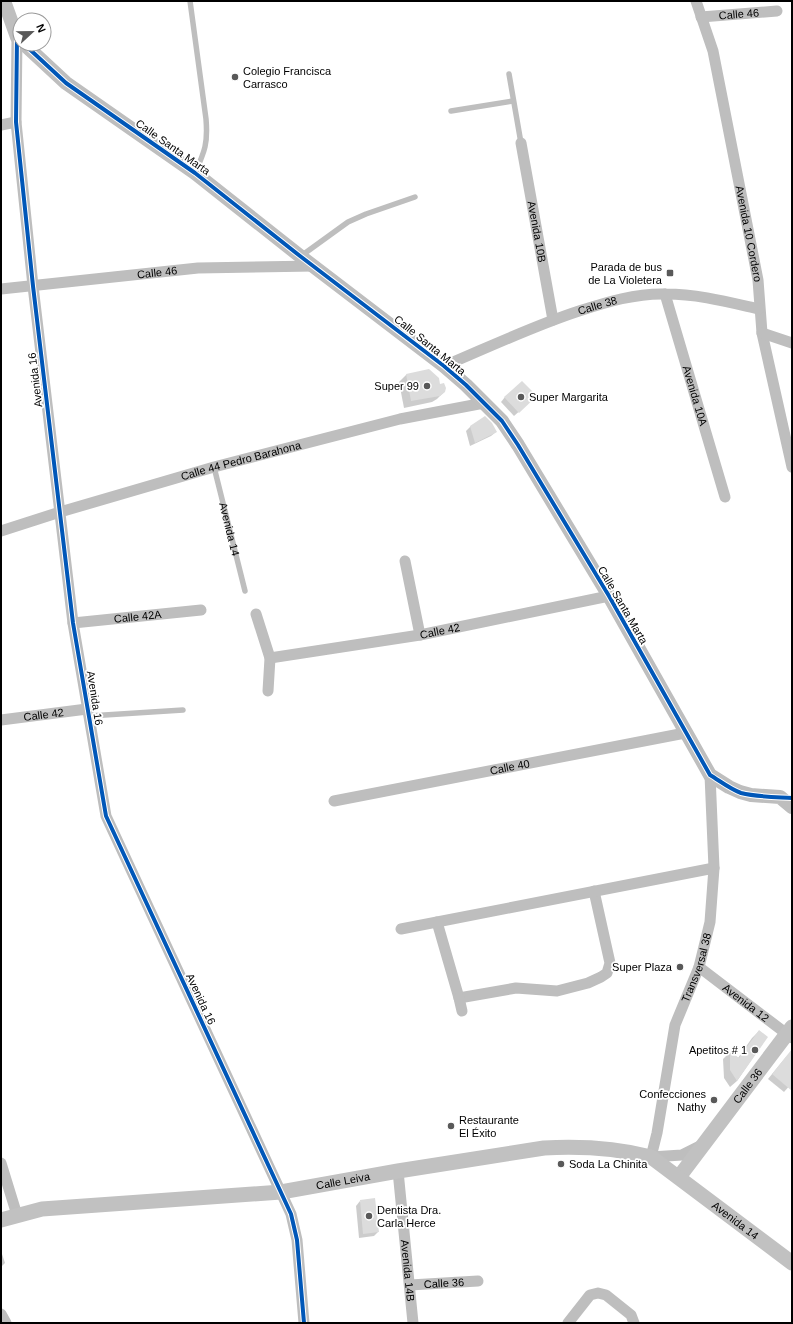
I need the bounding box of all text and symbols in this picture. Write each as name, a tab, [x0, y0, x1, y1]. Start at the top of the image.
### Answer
street label: Calle 46	[718, 6, 760, 22]
north arrow	[12, 12, 52, 52]
text: N	[34, 22, 48, 34]
place label: Colegio Francisca Carrasco	[243, 65, 332, 90]
marker: Colegio Francisca Carrasco	[230, 72, 240, 82]
street label: Calle Santa Marta	[133, 117, 213, 178]
street label: Avenida 10 Cordero	[734, 185, 764, 283]
street label: Avenida 10B	[526, 200, 548, 263]
place label: Parada de bus de La Violetera	[588, 261, 663, 286]
street label: Calle 46	[136, 264, 178, 280]
marker: Parada de bus de La Violetera	[665, 268, 675, 278]
street label: Calle 38	[576, 294, 618, 317]
street label: Calle Santa Marta	[392, 313, 469, 378]
street label: Avenida 16	[26, 352, 44, 408]
street label: Avenida 10A	[680, 364, 710, 428]
place label: Super 99	[374, 380, 419, 392]
marker: Super 99	[422, 381, 432, 391]
place label: Super Margarita	[529, 391, 609, 403]
marker: Super Margarita	[516, 392, 526, 402]
street label: Calle 44 Pedro Barahona	[179, 439, 303, 482]
street label: Avenida 14	[217, 501, 242, 557]
street label: Calle Santa Marta	[596, 564, 651, 647]
street label: Calle 42A	[113, 608, 163, 625]
street label: Calle 42	[419, 621, 461, 641]
street label: Avenida 16	[85, 670, 105, 726]
street label: Calle 42	[23, 706, 64, 723]
street label: Calle 40	[489, 757, 531, 777]
street label: Transversal 38	[679, 932, 713, 1004]
place label: Super Plaza	[612, 961, 673, 973]
marker: Super Plaza	[675, 962, 685, 972]
street label: Avenida 16	[184, 972, 218, 1026]
street label: Avenida 12	[720, 981, 771, 1024]
place label: Apetitos # 1	[689, 1044, 747, 1056]
marker: Apetitos # 1	[750, 1045, 760, 1055]
street label: Calle 36	[731, 1066, 765, 1106]
place label: Confecciones Nathy	[639, 1088, 706, 1113]
marker: Confecciones Nathy	[709, 1095, 719, 1105]
place label: Restaurante El Éxito	[459, 1114, 519, 1139]
marker: Restaurante El Éxito	[446, 1121, 456, 1131]
place label: Soda La Chinita	[569, 1158, 648, 1170]
marker: Soda La Chinita	[556, 1159, 566, 1169]
street label: Calle Leiva	[315, 1170, 372, 1192]
street label: Avenida 14	[710, 1199, 761, 1242]
place label: Dentista Dra. Carla Herce	[377, 1204, 441, 1229]
marker: Dentista Dra. Carla Herce	[364, 1211, 374, 1221]
street label: Avenida 14B	[399, 1239, 417, 1302]
street label: Calle 36	[423, 1276, 464, 1290]

